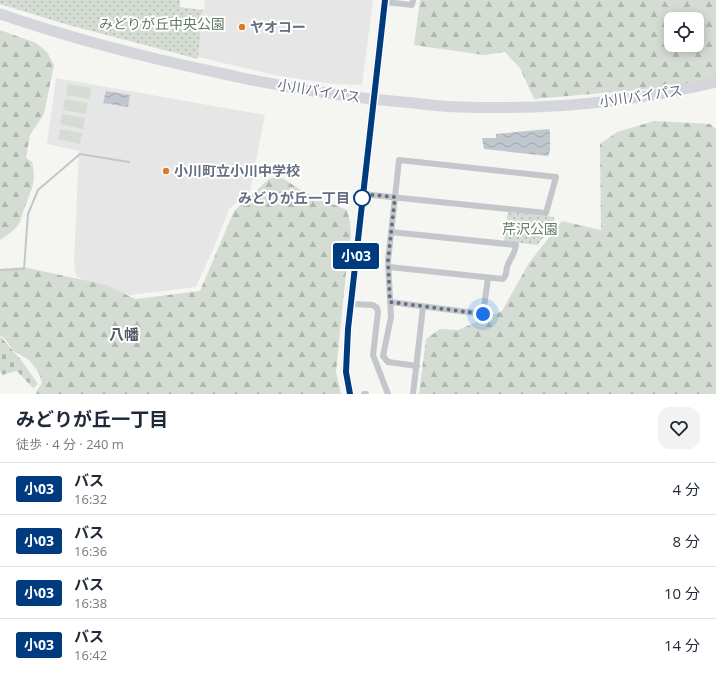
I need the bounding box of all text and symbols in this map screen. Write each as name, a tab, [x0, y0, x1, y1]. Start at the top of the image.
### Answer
map controls	[664, 12, 704, 52]
button: locate	[664, 12, 704, 52]
park label: みどりが丘中央公園	[99, 14, 225, 33]
place label: ヤオコー	[250, 17, 306, 36]
marker: ヤオコー	[237, 22, 247, 32]
street label: 小川バイパス	[276, 75, 362, 106]
street label: 小川バイパス	[598, 80, 684, 111]
place label: 小川町立小川中学校	[174, 161, 300, 180]
marker: 小川町立小川中学校	[161, 166, 171, 176]
place label: みどりが丘一丁目	[238, 188, 350, 207]
marker: みどりが丘一丁目	[353, 189, 371, 207]
park label: 芹沢公園	[502, 219, 558, 238]
line badge: 小03	[333, 243, 379, 269]
text: 小03	[341, 246, 371, 265]
your location	[473, 304, 493, 324]
district label: 八幡	[109, 324, 139, 344]
text: みどりが丘一丁目	[16, 406, 168, 432]
button: heart	[658, 407, 700, 449]
text: 徒歩 · 4 分 · 240 m	[16, 435, 124, 453]
text: バス	[74, 470, 104, 490]
text: 小03	[24, 479, 54, 498]
text: 4 分	[673, 479, 700, 499]
text: 16:32	[74, 490, 107, 508]
text: バス	[74, 522, 104, 542]
text: 小03	[24, 531, 54, 550]
text: 8 分	[673, 531, 700, 551]
text: 16:36	[74, 542, 107, 560]
text: バス	[74, 574, 104, 594]
text: 小03	[24, 583, 54, 602]
text: 10 分	[664, 583, 700, 603]
text: 16:38	[74, 594, 107, 612]
text: バス	[74, 626, 104, 646]
text: 小03	[24, 635, 54, 654]
text: 14 分	[664, 635, 700, 655]
text: 16:42	[74, 646, 107, 664]

